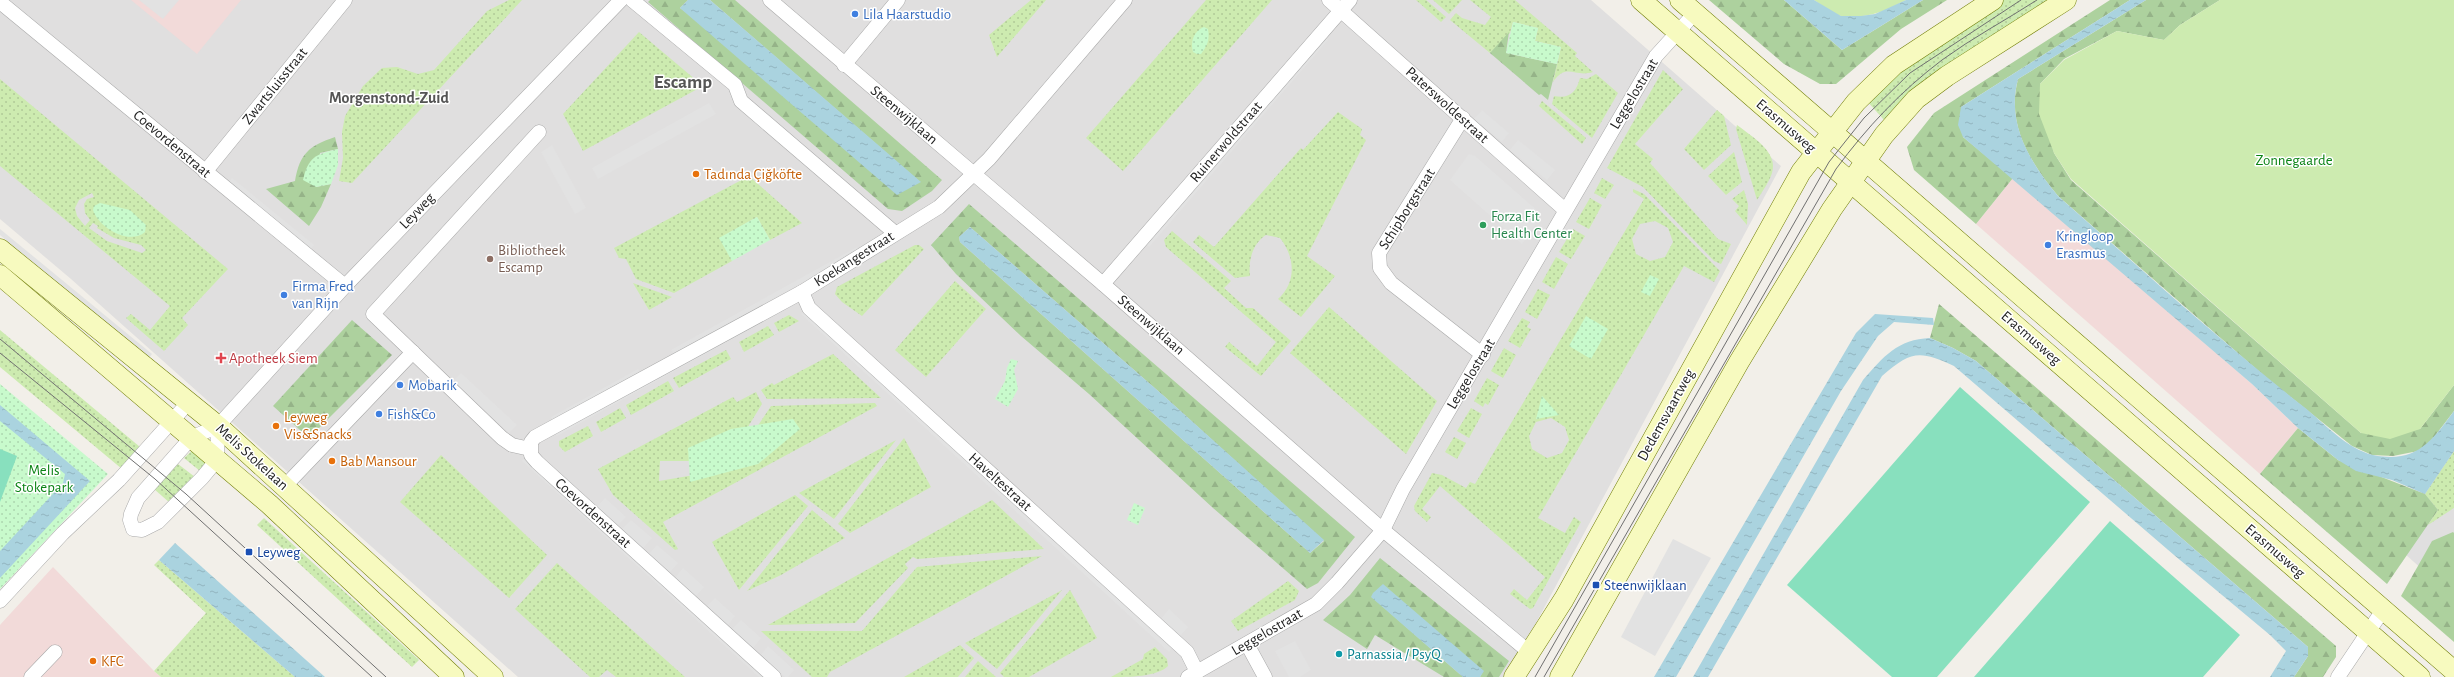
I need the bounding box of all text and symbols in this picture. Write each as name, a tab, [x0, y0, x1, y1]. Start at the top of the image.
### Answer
place label: Lila Haarstudio	[863, 7, 951, 22]
marker: Lila Haarstudio	[850, 9, 860, 19]
street label: Zwartsluisstraat	[240, 45, 310, 127]
street label: Leggelostraat	[1607, 56, 1661, 132]
street label: Paterswoldestraat	[1403, 64, 1491, 146]
district label: Escamp	[654, 73, 712, 92]
street label: Steenwijklaan	[868, 83, 940, 147]
district label: Morgenstond-Zuid	[329, 90, 450, 106]
street label: Erasmusweg	[1753, 96, 1819, 156]
street label: Ruinerwoldstraat	[1187, 99, 1265, 185]
street label: Coevordenstraat	[130, 107, 214, 181]
park label: Zonnegaarde	[2255, 153, 2333, 168]
street label: Schipborgstraat	[1376, 166, 1438, 252]
place label: Tadında Çiğköfte	[704, 167, 802, 182]
marker: Tadında Çiğköfte	[691, 169, 701, 179]
street label: Leyweg	[397, 190, 438, 232]
place label: Forza Fit Health Center	[1491, 209, 1572, 241]
marker: Forza Fit Health Center	[1478, 220, 1488, 230]
street label: Koekangestraat	[811, 228, 897, 290]
place label: Kringloop Erasmus	[2056, 229, 2114, 261]
marker: Kringloop Erasmus	[2043, 240, 2053, 250]
place label: Bibliotheek Escamp	[498, 243, 566, 275]
marker: Bibliotheek Escamp	[485, 254, 495, 264]
place label: Firma Fred van Rijn	[292, 279, 354, 311]
marker: Firma Fred van Rijn	[279, 290, 289, 300]
street label: Steenwijklaan	[1115, 292, 1187, 358]
street label: Erasmusweg	[1998, 308, 2064, 368]
street label: Leggelostraat	[1444, 336, 1498, 412]
place label: Apotheek Siem	[229, 351, 318, 366]
marker: Apotheek Siem	[216, 353, 226, 363]
street label: Dedemsvaartweg	[1635, 366, 1698, 463]
place label: Mobarik	[408, 378, 457, 393]
marker: Mobarik	[395, 380, 405, 390]
place label: Fish&Co	[387, 407, 436, 422]
marker: Fish&Co	[374, 409, 384, 419]
place label: Leyweg Vis&Snacks	[284, 410, 352, 442]
street label: Melis Stokelaan	[213, 421, 291, 493]
marker: Leyweg Vis&Snacks	[271, 421, 281, 431]
street label: Haveltestraat	[966, 450, 1034, 514]
place label: Bab Mansour	[340, 454, 417, 469]
marker: Bab Mansour	[327, 456, 337, 466]
park label: Melis Stokepark	[15, 463, 73, 495]
street label: Coevordenstraat	[552, 475, 634, 551]
street label: Erasmusweg	[2242, 521, 2308, 581]
place label: Leyweg	[257, 545, 301, 560]
marker: Leyweg	[244, 547, 254, 557]
place label: Steenwijklaan	[1604, 578, 1687, 593]
marker: Steenwijklaan	[1591, 580, 1601, 590]
street label: Leggelostraat	[1229, 606, 1305, 658]
place label: Parnassia / PsyQ	[1347, 647, 1442, 662]
marker: Parnassia / PsyQ	[1334, 649, 1344, 659]
place label: KFC	[101, 654, 124, 669]
marker: KFC	[88, 656, 98, 666]

